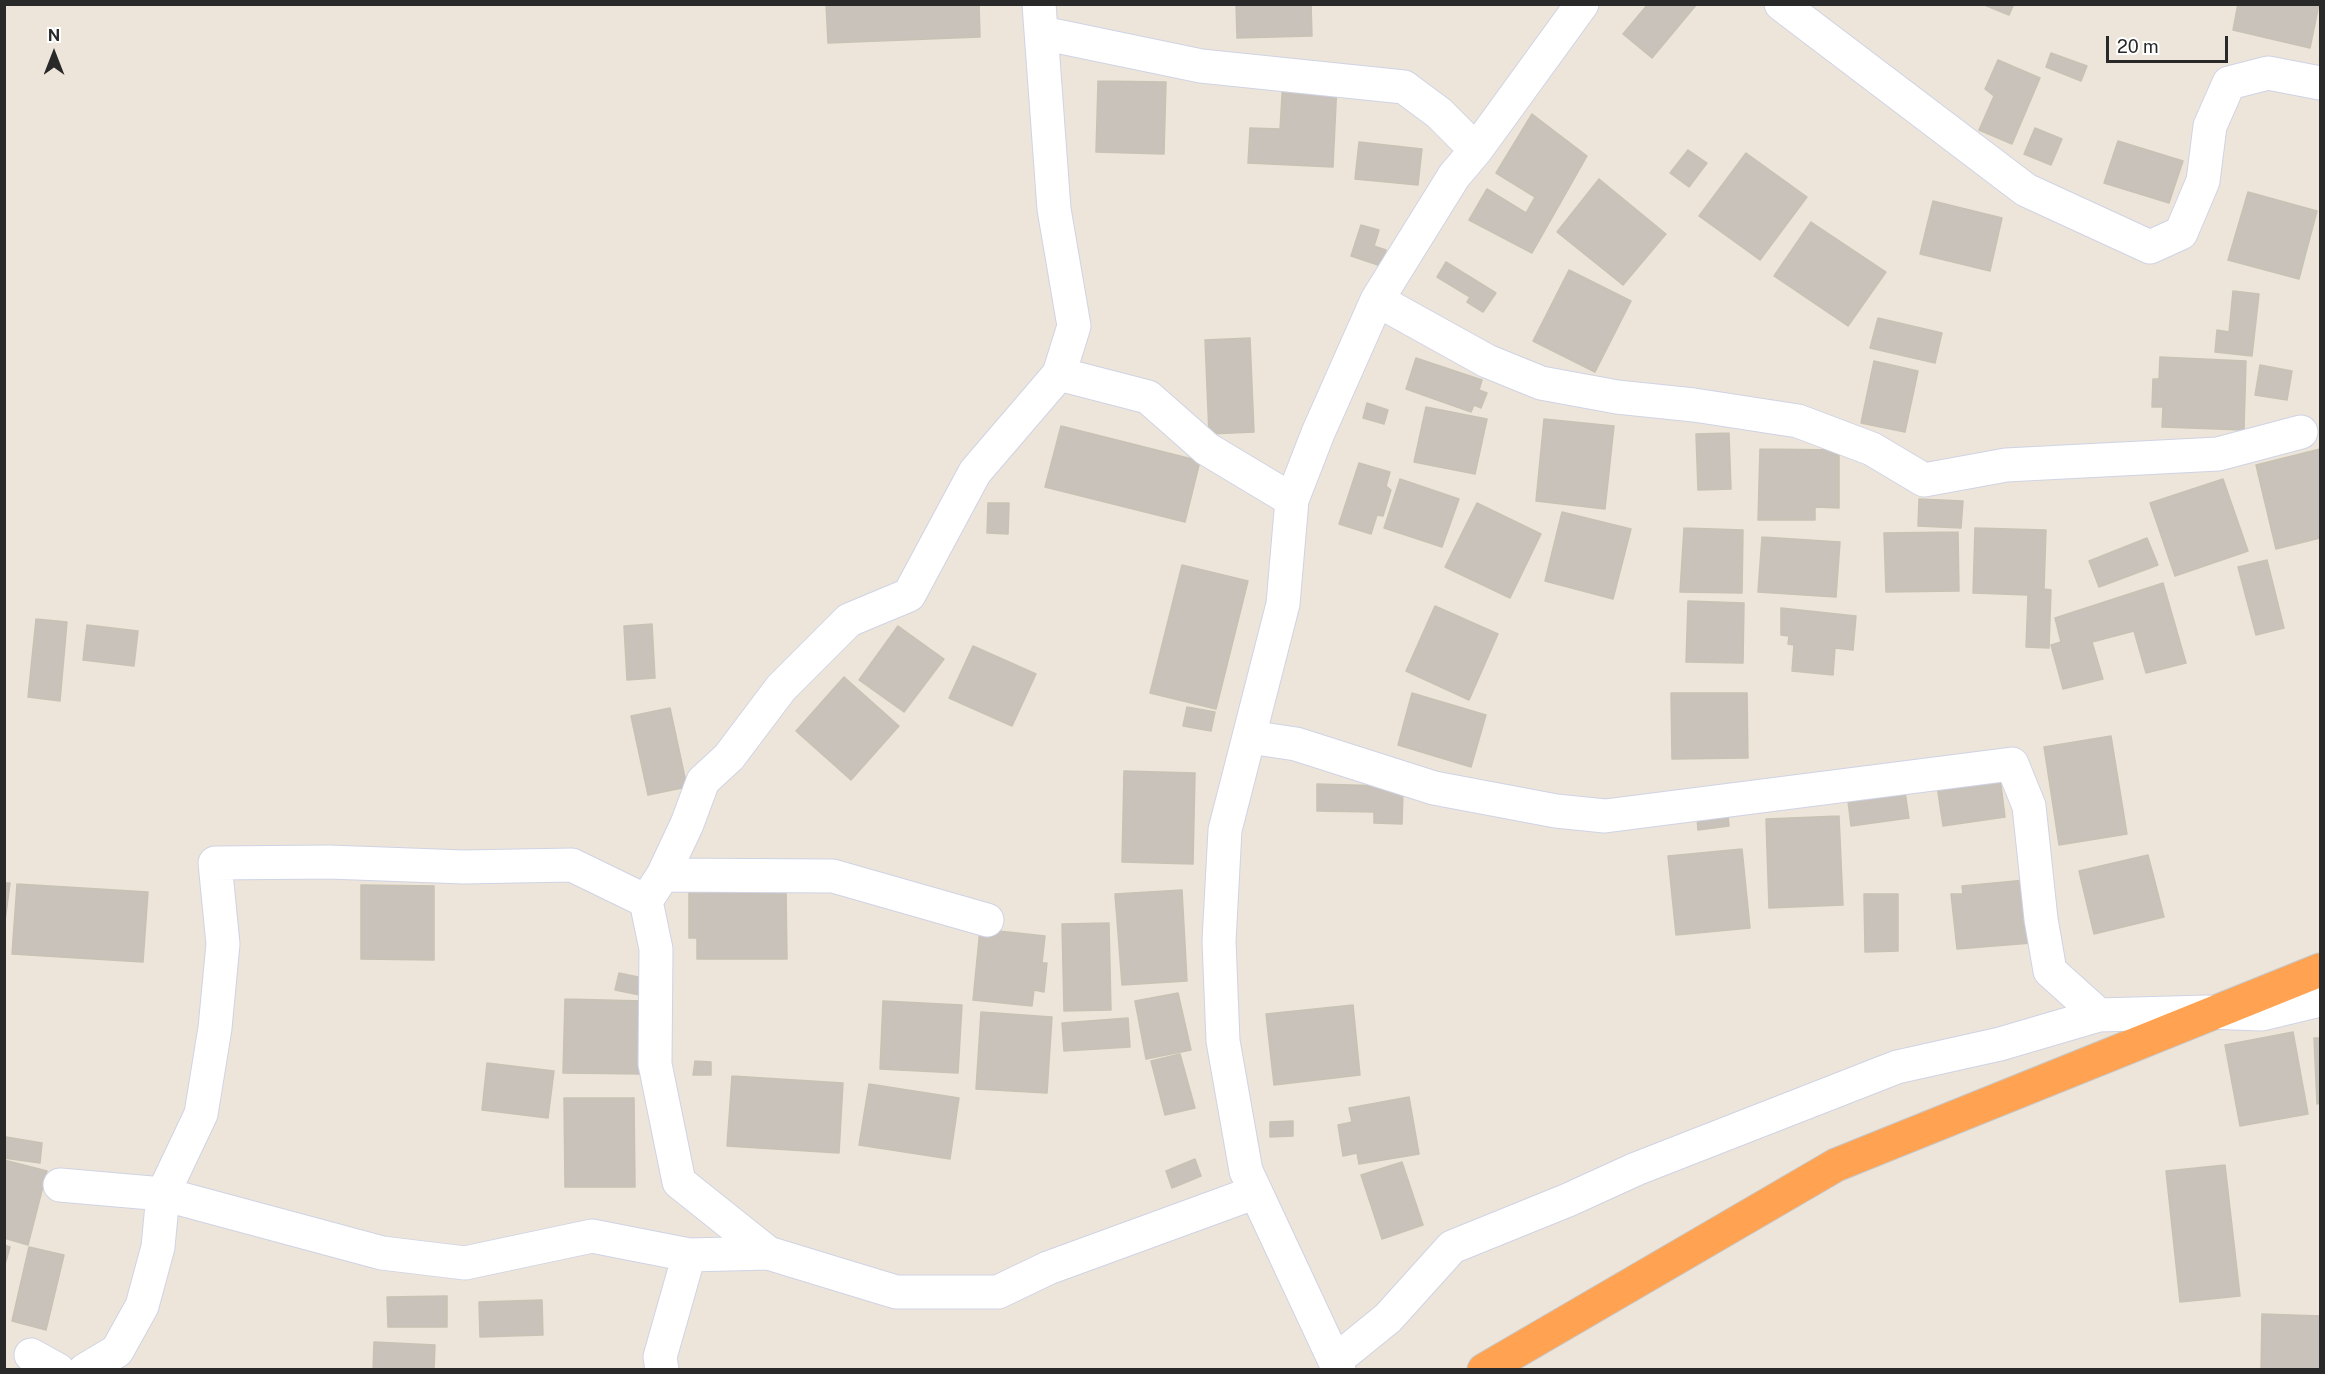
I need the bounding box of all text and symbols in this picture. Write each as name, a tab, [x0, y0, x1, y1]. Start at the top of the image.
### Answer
north arrow	[24, 24, 84, 84]
scale bar	[2109, 24, 2230, 62]
text: N	[48, 26, 60, 45]
text: 20 m	[2117, 36, 2159, 57]

